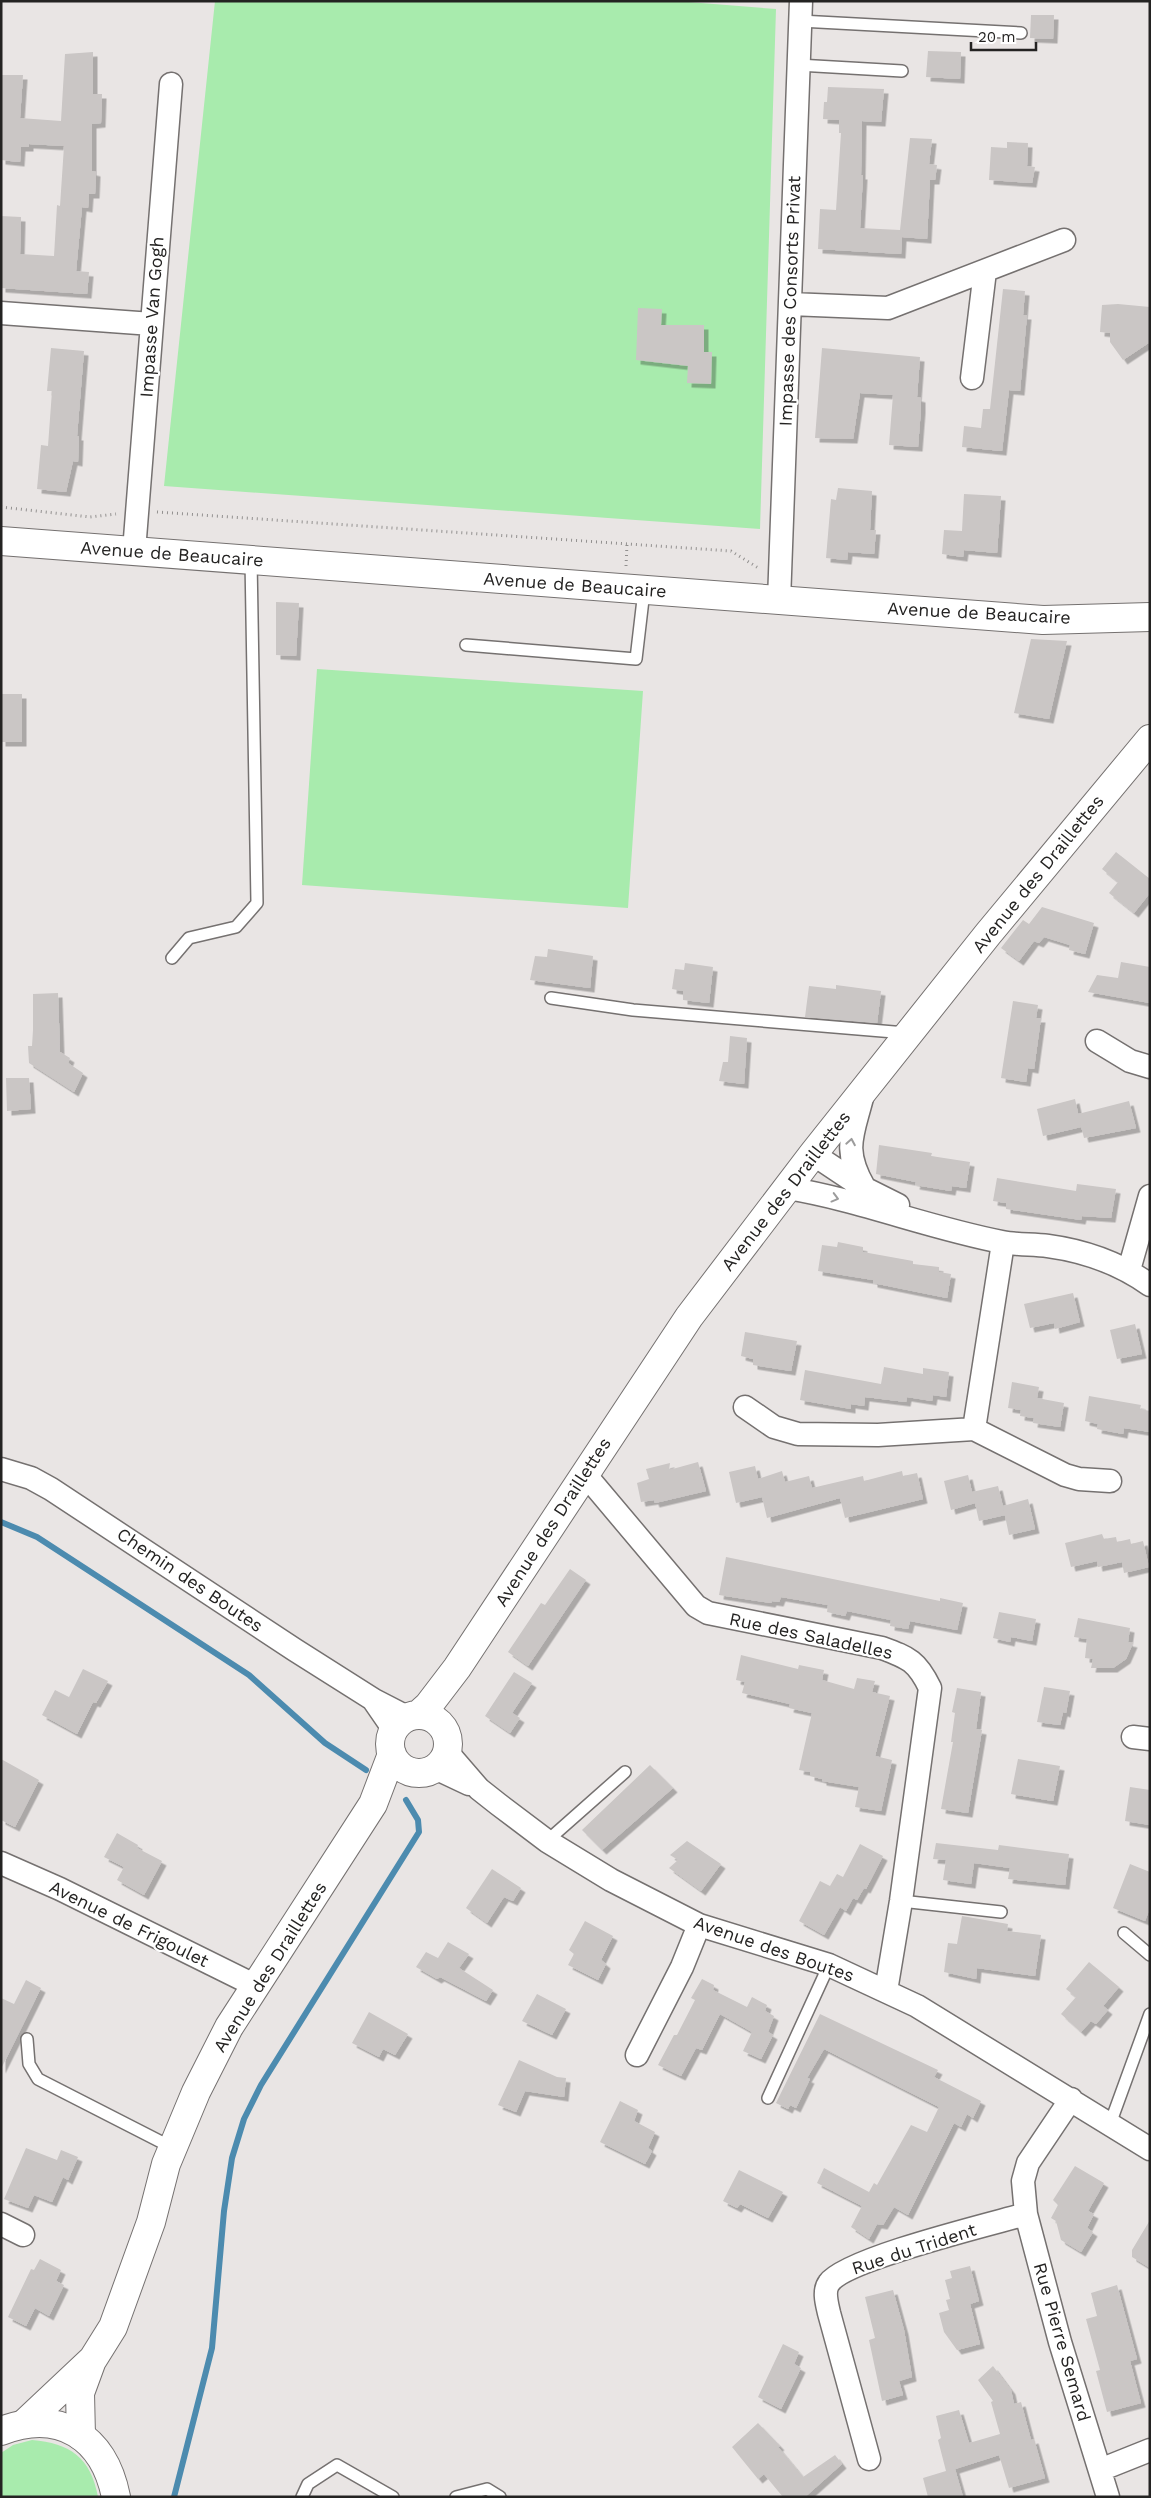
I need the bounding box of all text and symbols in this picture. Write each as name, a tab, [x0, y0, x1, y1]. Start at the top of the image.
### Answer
scale bar	[971, 20, 1036, 52]
text: 20 m	[978, 28, 1016, 46]
street label: Impasse des Consorts Privat	[775, 175, 804, 427]
street label: Impasse Van Gogh	[135, 236, 168, 398]
street label: Avenue de Beaucaire	[80, 537, 264, 570]
street label: Avenue de Beaucaire	[483, 568, 667, 601]
street label: Avenue de Beaucaire	[887, 597, 1071, 628]
street label: Avenue des Draillettes	[967, 791, 1108, 957]
street label: Avenue des Draillettes	[717, 1107, 855, 1275]
one-way arrow	[846, 1138, 856, 1147]
one-way arrow	[830, 1192, 838, 1202]
street label: Avenue des Draillettes	[490, 1433, 615, 1610]
street label: Chemin des Boutes	[113, 1523, 267, 1636]
street label: Rue des Saladelles	[727, 1608, 895, 1663]
street label: Avenue de Frigoulet	[46, 1876, 213, 1971]
street label: Avenue des Draillettes	[208, 1878, 331, 2056]
street label: Avenue des Boutes	[691, 1911, 857, 1986]
street label: Rue du Trident	[849, 2218, 979, 2279]
street label: Rue Pierre Semard	[1030, 2260, 1095, 2424]

